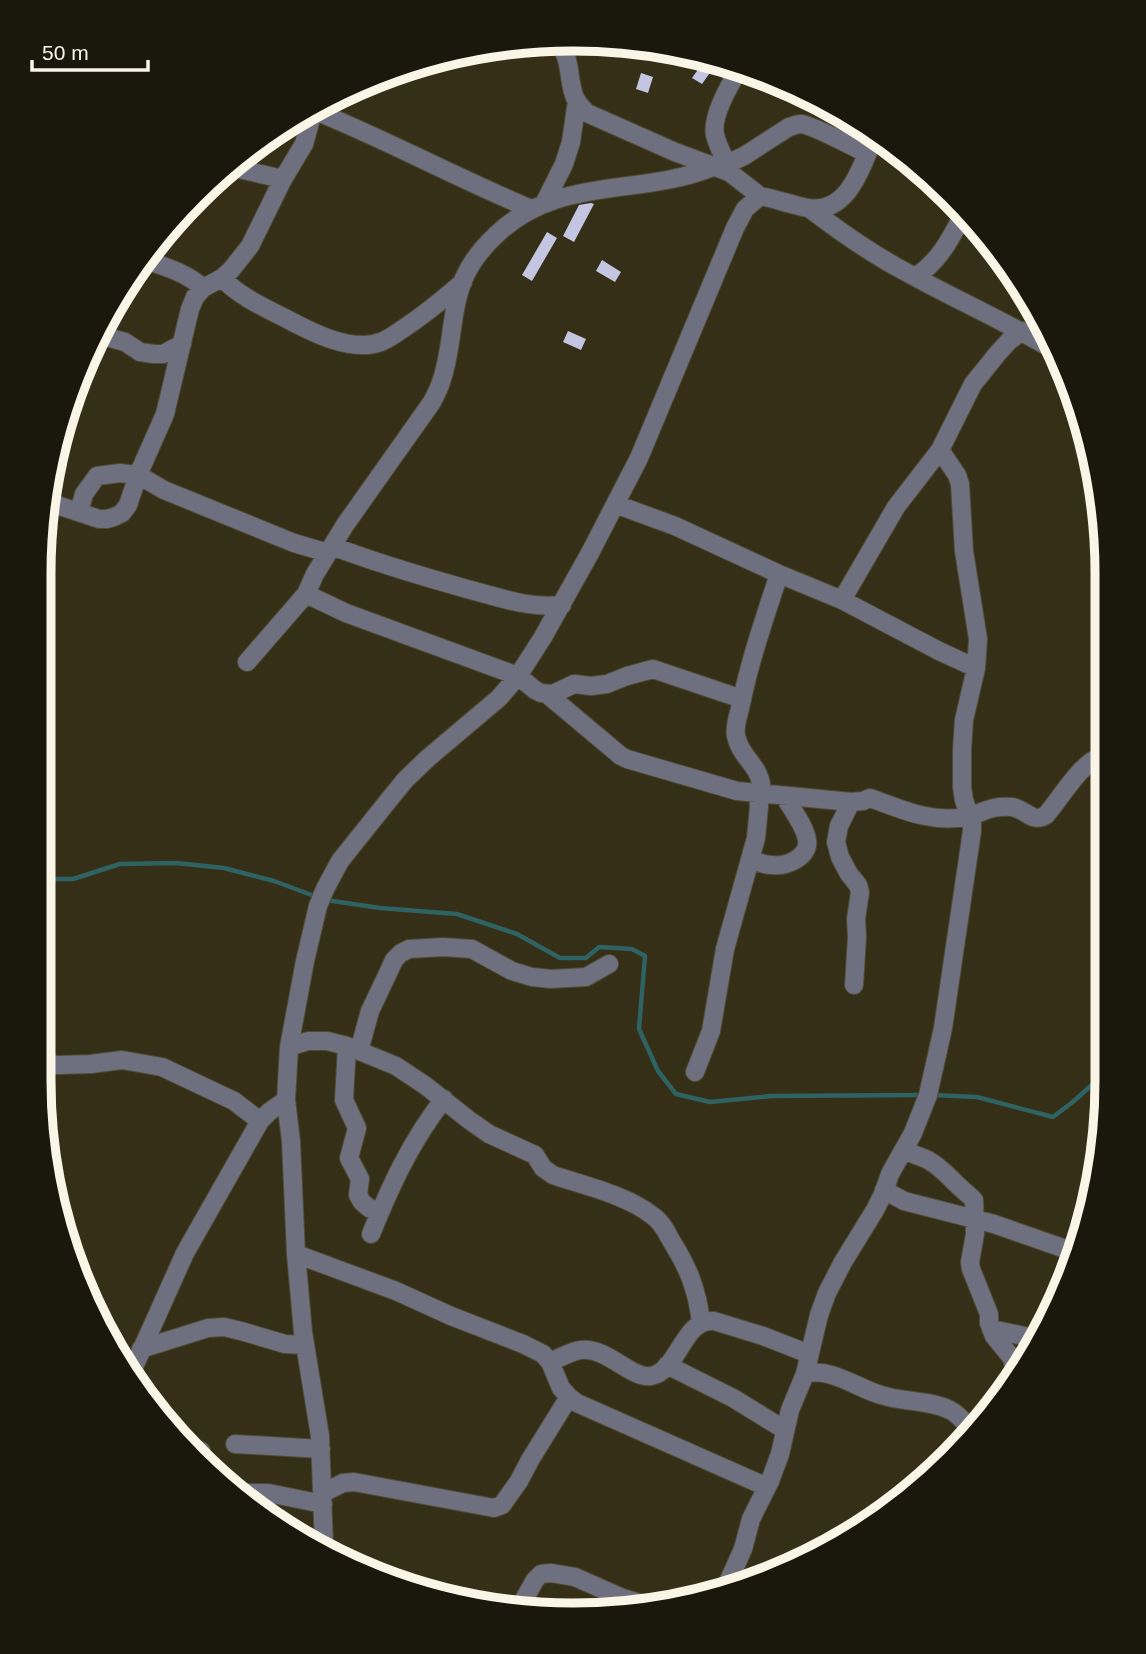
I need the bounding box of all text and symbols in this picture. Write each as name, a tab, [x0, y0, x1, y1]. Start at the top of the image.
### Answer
scale bar	[32, 28, 147, 72]
text: 50 m	[42, 41, 89, 64]

